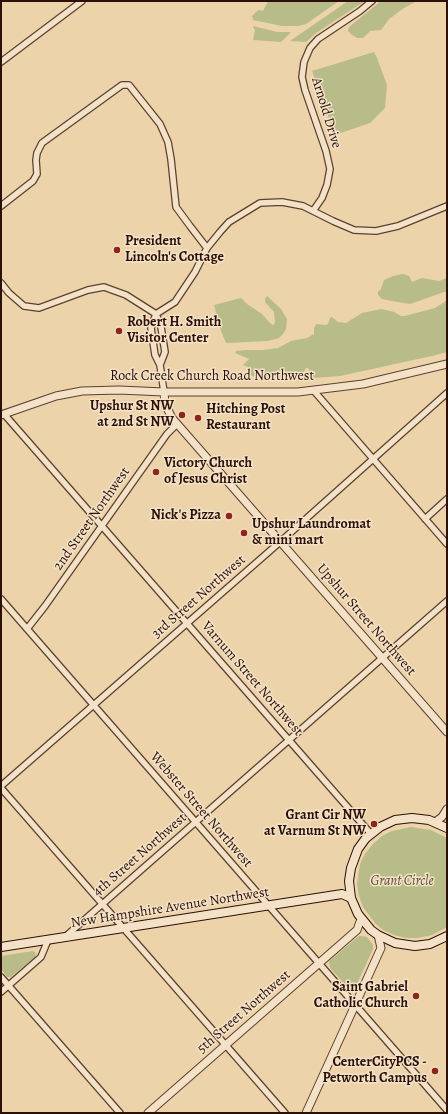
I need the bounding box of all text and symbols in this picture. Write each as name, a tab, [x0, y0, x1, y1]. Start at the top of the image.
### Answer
street label: Arnold Drive	[307, 76, 345, 150]
place label: President Lincoln's Cottage	[125, 234, 224, 266]
marker: President Lincoln's Cottage	[112, 245, 122, 255]
place label: Robert H. Smith Visitor Center	[127, 315, 221, 348]
marker: Robert H. Smith Visitor Center	[114, 326, 124, 336]
street label: Rock Creek Church Road Northwest	[110, 369, 314, 385]
place label: Upshur St NW at 2nd St NW	[90, 399, 174, 432]
place label: Hitching Post Restaurant	[206, 402, 285, 434]
marker: Upshur St NW at 2nd St NW	[177, 410, 187, 420]
marker: Hitching Post Restaurant	[193, 413, 203, 423]
place label: Victory Church of Jesus Christ	[164, 456, 252, 488]
street label: 2nd Street Northwest	[50, 464, 134, 574]
marker: Victory Church of Jesus Christ	[151, 467, 161, 477]
place label: Nick's Pizza	[151, 508, 221, 524]
marker: Nick's Pizza	[224, 511, 234, 521]
place label: Upshur Laundromat & mini mart	[252, 517, 371, 550]
marker: Upshur Laundromat & mini mart	[239, 528, 249, 538]
street label: 3rd Street Northwest	[149, 552, 249, 642]
street label: Upshur Street Northwest	[313, 561, 419, 679]
street label: Varnum Street Northwest	[198, 618, 306, 740]
street label: Webster Street Northwest	[146, 749, 256, 871]
place label: Grant Cir NW at Varnum St NW	[264, 808, 366, 840]
street label: 4th Street Northwest	[90, 810, 190, 900]
marker: Grant Cir NW at Varnum St NW	[369, 819, 379, 829]
park label: Grant Circle	[370, 874, 434, 890]
street label: New Hampshire Avenue Northwest	[70, 884, 270, 932]
street label: 5th Street Northwest	[194, 967, 294, 1057]
place label: Saint Gabriel Catholic Church	[314, 980, 408, 1012]
marker: Saint Gabriel Catholic Church	[411, 991, 421, 1001]
place label: CenterCityPCS - Petworth Campus	[323, 1055, 427, 1088]
marker: CenterCityPCS - Petworth Campus	[430, 1066, 440, 1076]

